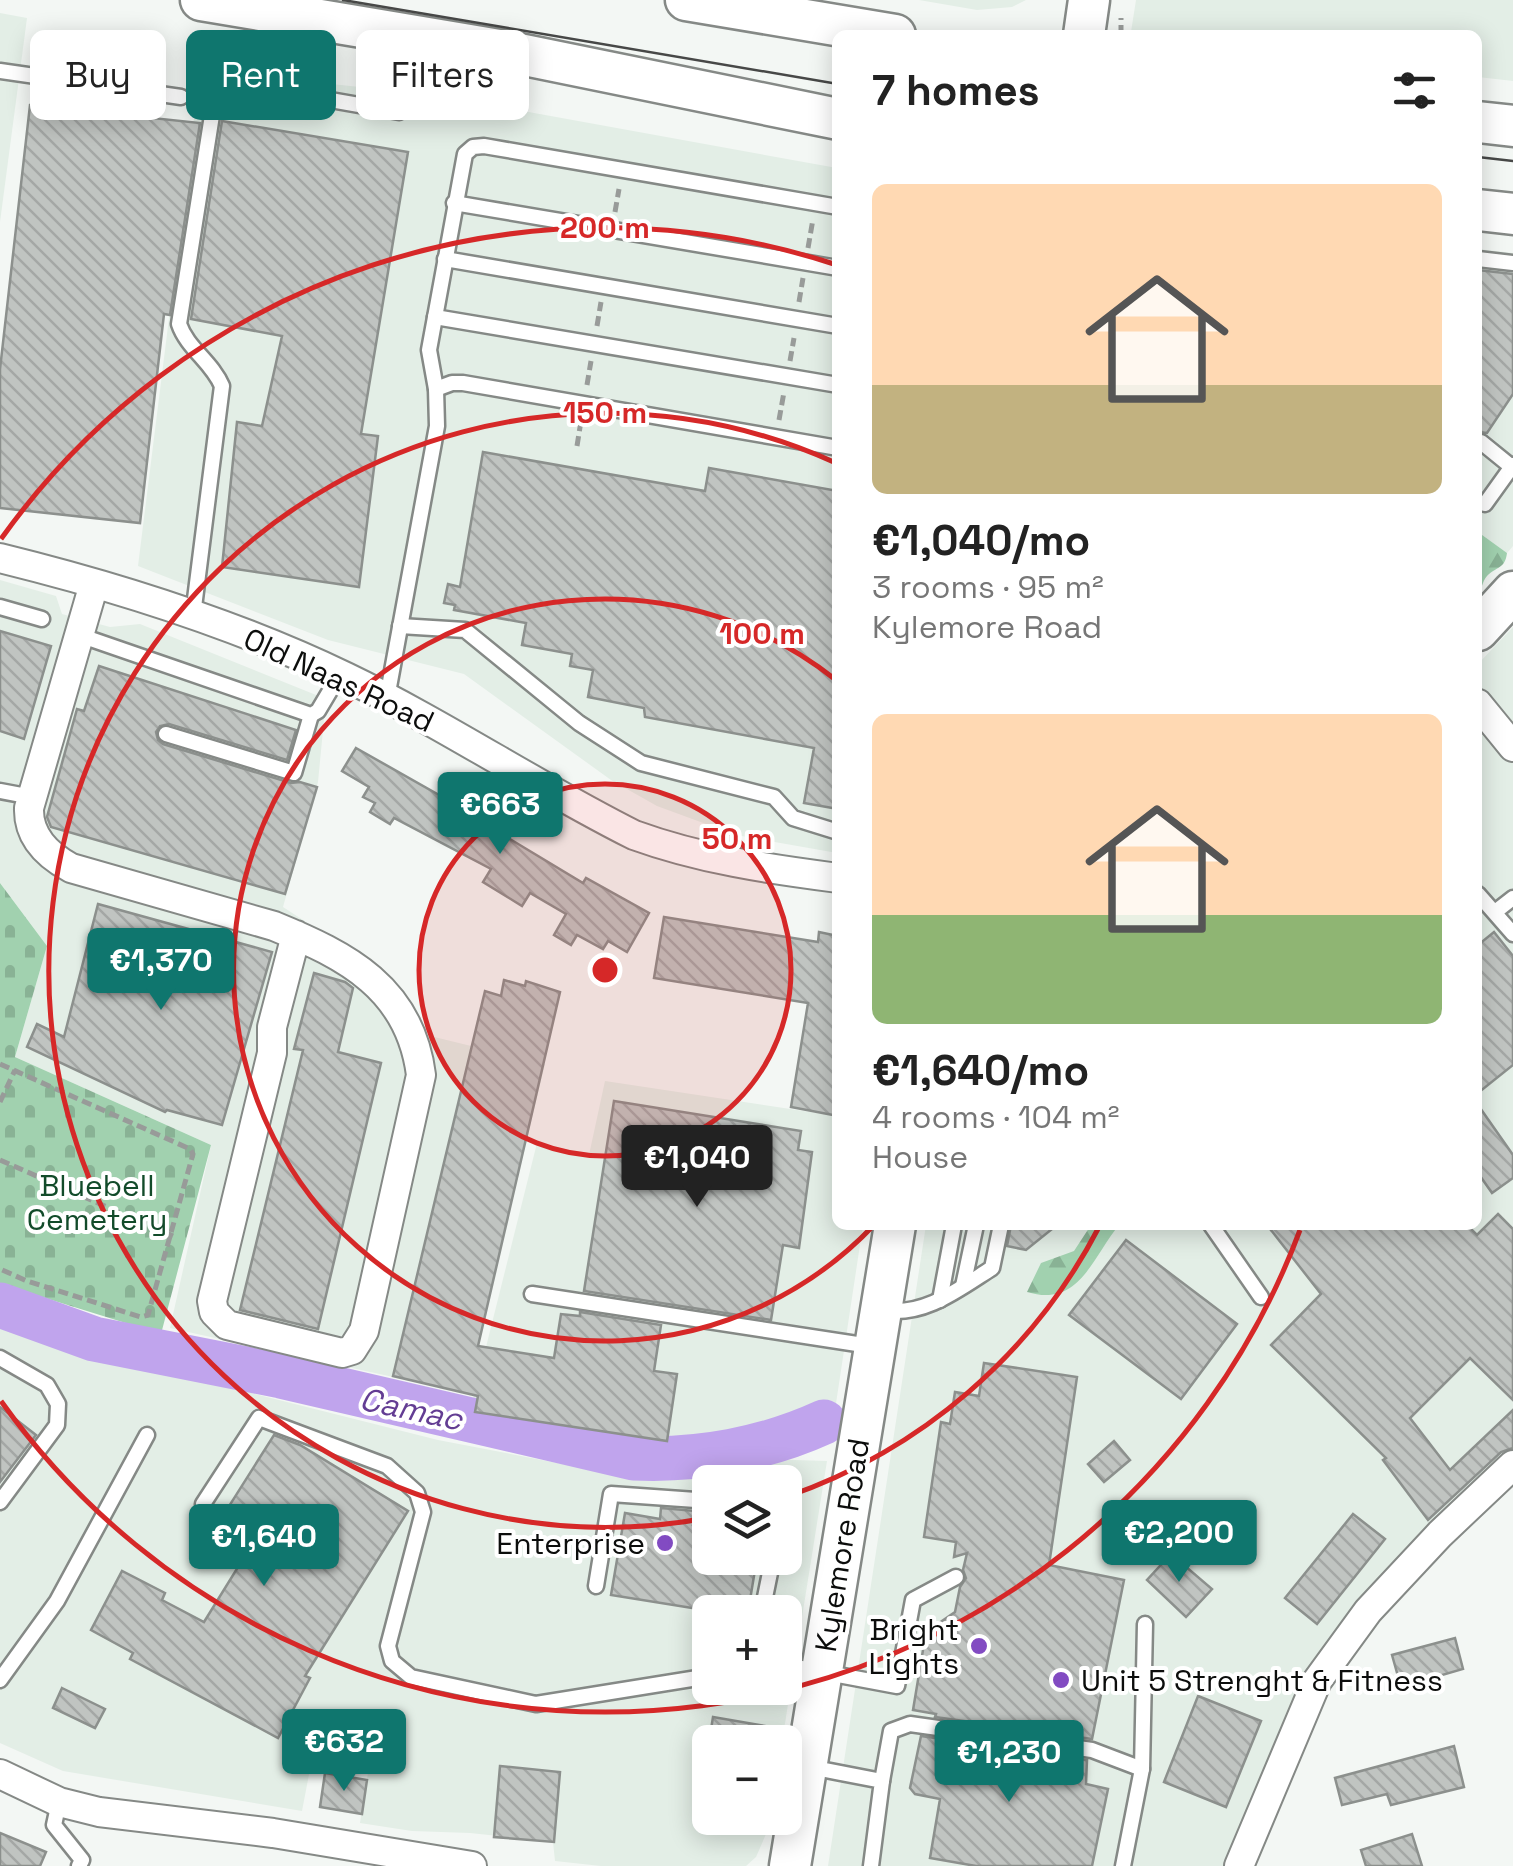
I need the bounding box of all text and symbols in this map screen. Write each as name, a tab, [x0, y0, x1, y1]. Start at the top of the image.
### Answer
chip: Buy	[30, 30, 166, 120]
chip: Rent	[186, 30, 336, 120]
chip: Filters	[356, 30, 529, 120]
icon: filters	[1387, 63, 1442, 118]
text: 7 homes	[872, 64, 1040, 117]
text: 200 m	[560, 208, 650, 247]
icon: home	[1067, 249, 1247, 429]
text: 150 m	[563, 393, 647, 432]
text: €1,040/mo	[872, 514, 1090, 567]
text: 3 rooms · 95 m²	[872, 567, 1104, 607]
text: Kylemore Road	[872, 607, 1102, 647]
text: 100 m	[719, 614, 805, 653]
street label: Old Naas Road	[237, 619, 441, 741]
pin: €663	[441, 772, 559, 857]
icon: home	[1067, 779, 1247, 959]
text: €663	[460, 784, 540, 824]
text: 50 m	[702, 819, 772, 858]
pin: €1,370	[80, 928, 242, 1013]
text: €1,370	[109, 940, 213, 980]
centre of rings	[587, 952, 623, 988]
text: €1,640/mo	[872, 1044, 1089, 1097]
text: 4 rooms · 104 m²	[872, 1097, 1119, 1137]
pin: €1,040	[616, 1125, 778, 1210]
text: €1,040	[643, 1137, 751, 1177]
text: House	[872, 1137, 968, 1177]
park label: Bluebell Cemetery	[27, 1166, 167, 1239]
water label: Camac	[356, 1379, 468, 1440]
street label: Kylemore Road	[806, 1435, 878, 1655]
map controls	[692, 1465, 802, 1835]
button: layers	[692, 1465, 802, 1575]
pin: €2,200	[1098, 1500, 1260, 1585]
pin: €1,640	[183, 1504, 345, 1589]
text: €2,200	[1124, 1512, 1234, 1552]
text: €1,640	[211, 1516, 317, 1556]
place label: Enterprise	[496, 1524, 645, 1563]
marker: Enterprise	[654, 1532, 676, 1554]
button: +	[692, 1595, 802, 1705]
place label: Bright Lights	[868, 1610, 959, 1683]
marker: Bright Lights	[968, 1635, 990, 1657]
place label: Unit 5 Strenght & Fitness	[1081, 1661, 1443, 1700]
marker: Unit 5 Strenght & Fitness	[1050, 1669, 1072, 1691]
pin: €632	[285, 1709, 403, 1794]
pin: €1,230	[928, 1720, 1090, 1805]
text: €632	[304, 1721, 384, 1761]
button: −	[692, 1725, 802, 1835]
text: €1,230	[957, 1732, 1061, 1772]

